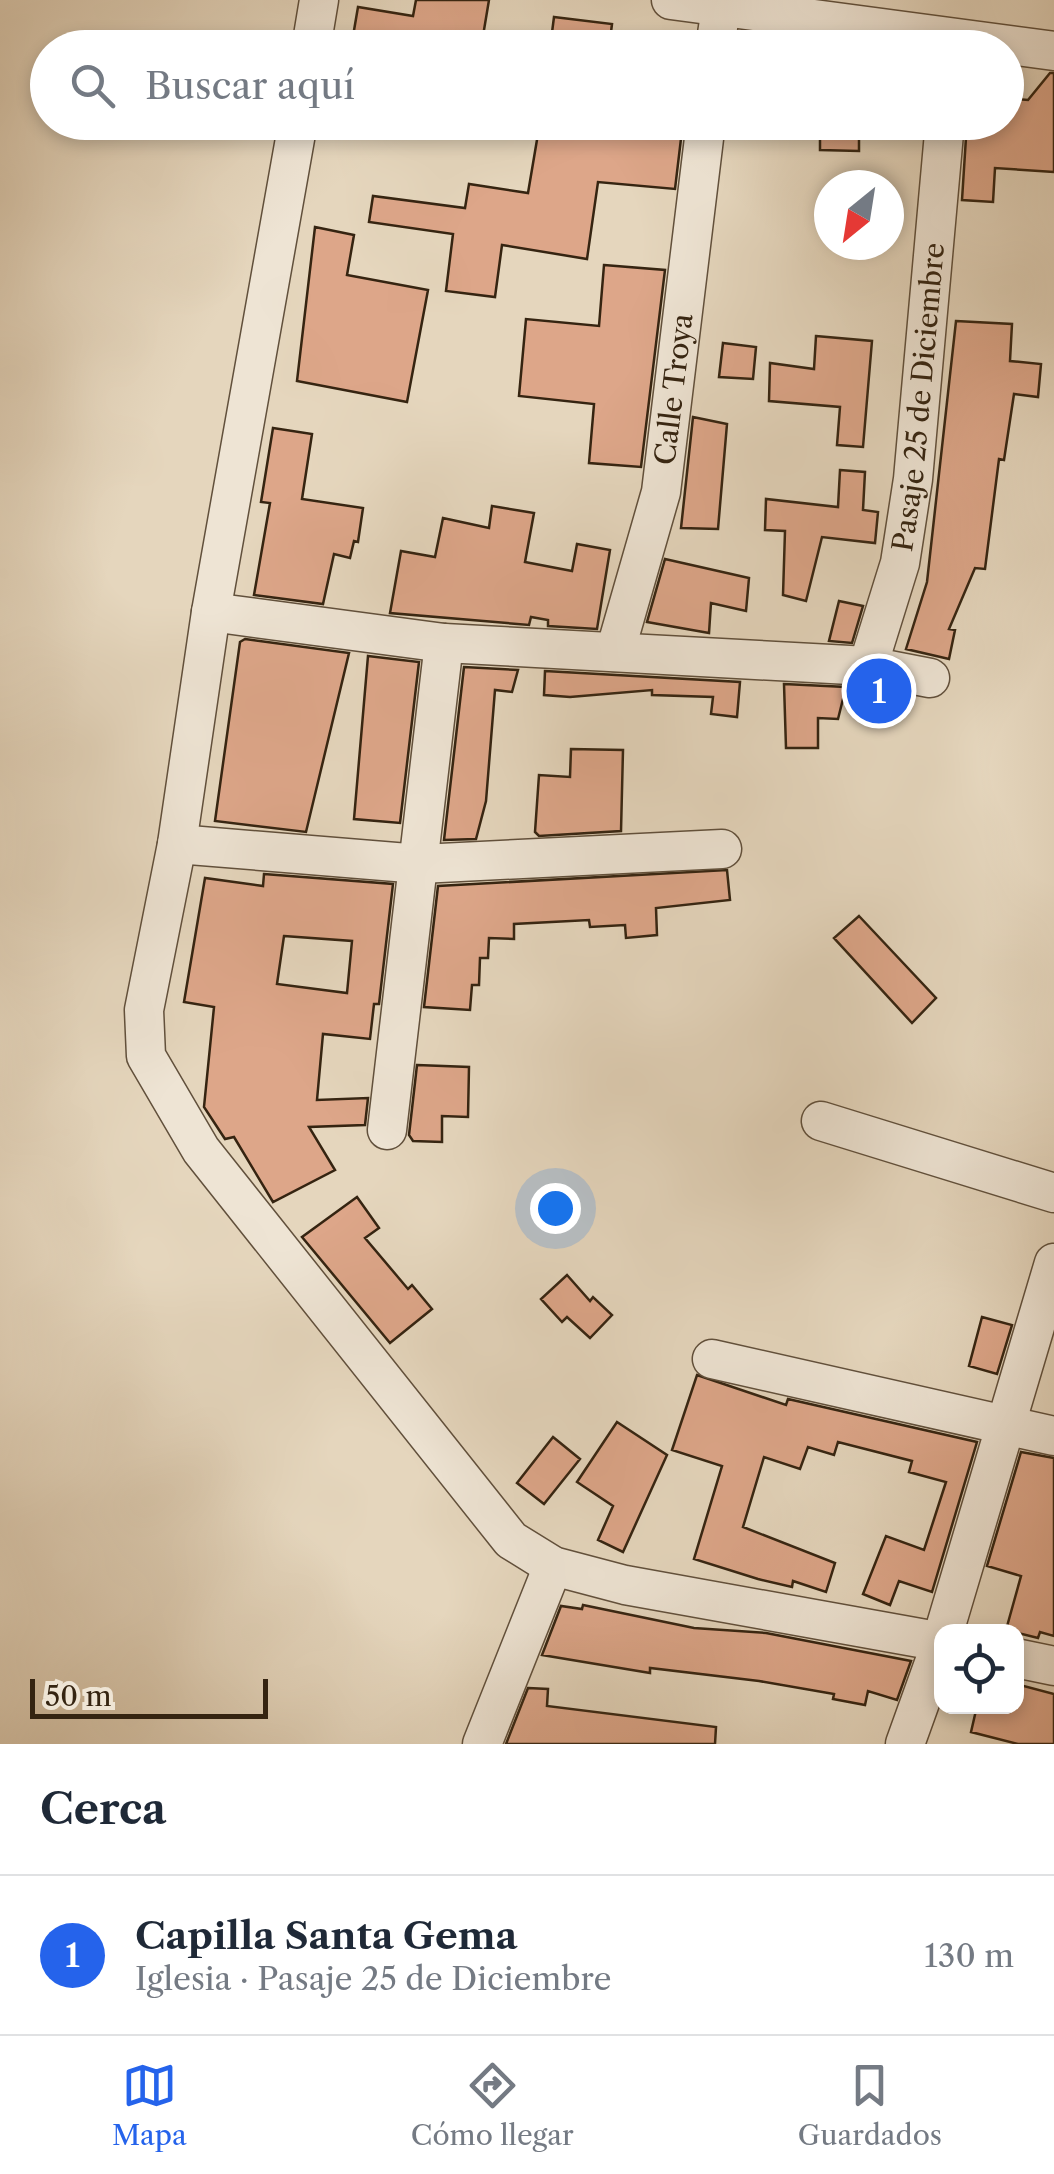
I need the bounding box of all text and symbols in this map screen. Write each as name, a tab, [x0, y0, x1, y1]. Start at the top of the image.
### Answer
search box	[30, 30, 1024, 140]
icon: search	[65, 58, 120, 113]
text: Buscar aquí	[145, 62, 355, 109]
north arrow	[814, 170, 904, 260]
street label: Pasaje 25 de Diciembre	[885, 241, 951, 554]
street label: Calle Troya	[647, 311, 700, 467]
pin: 1	[846, 654, 912, 728]
your location	[530, 1183, 581, 1234]
map controls	[934, 1624, 1024, 1714]
button: locate	[934, 1624, 1024, 1714]
scale bar	[30, 1674, 268, 1718]
text: 50 m	[45, 1679, 112, 1713]
text: Cerca	[40, 1783, 166, 1835]
text: Capilla Santa Gema	[135, 1912, 518, 1959]
text: 1	[65, 1936, 80, 1975]
text: 130 m	[924, 1936, 1014, 1975]
text: Iglesia · Pasaje 25 de Diciembre	[135, 1959, 612, 1998]
tab: Mapa	[112, 2058, 187, 2152]
tab: Cómo llegar	[411, 2058, 574, 2152]
tab: Guardados	[798, 2058, 942, 2152]

